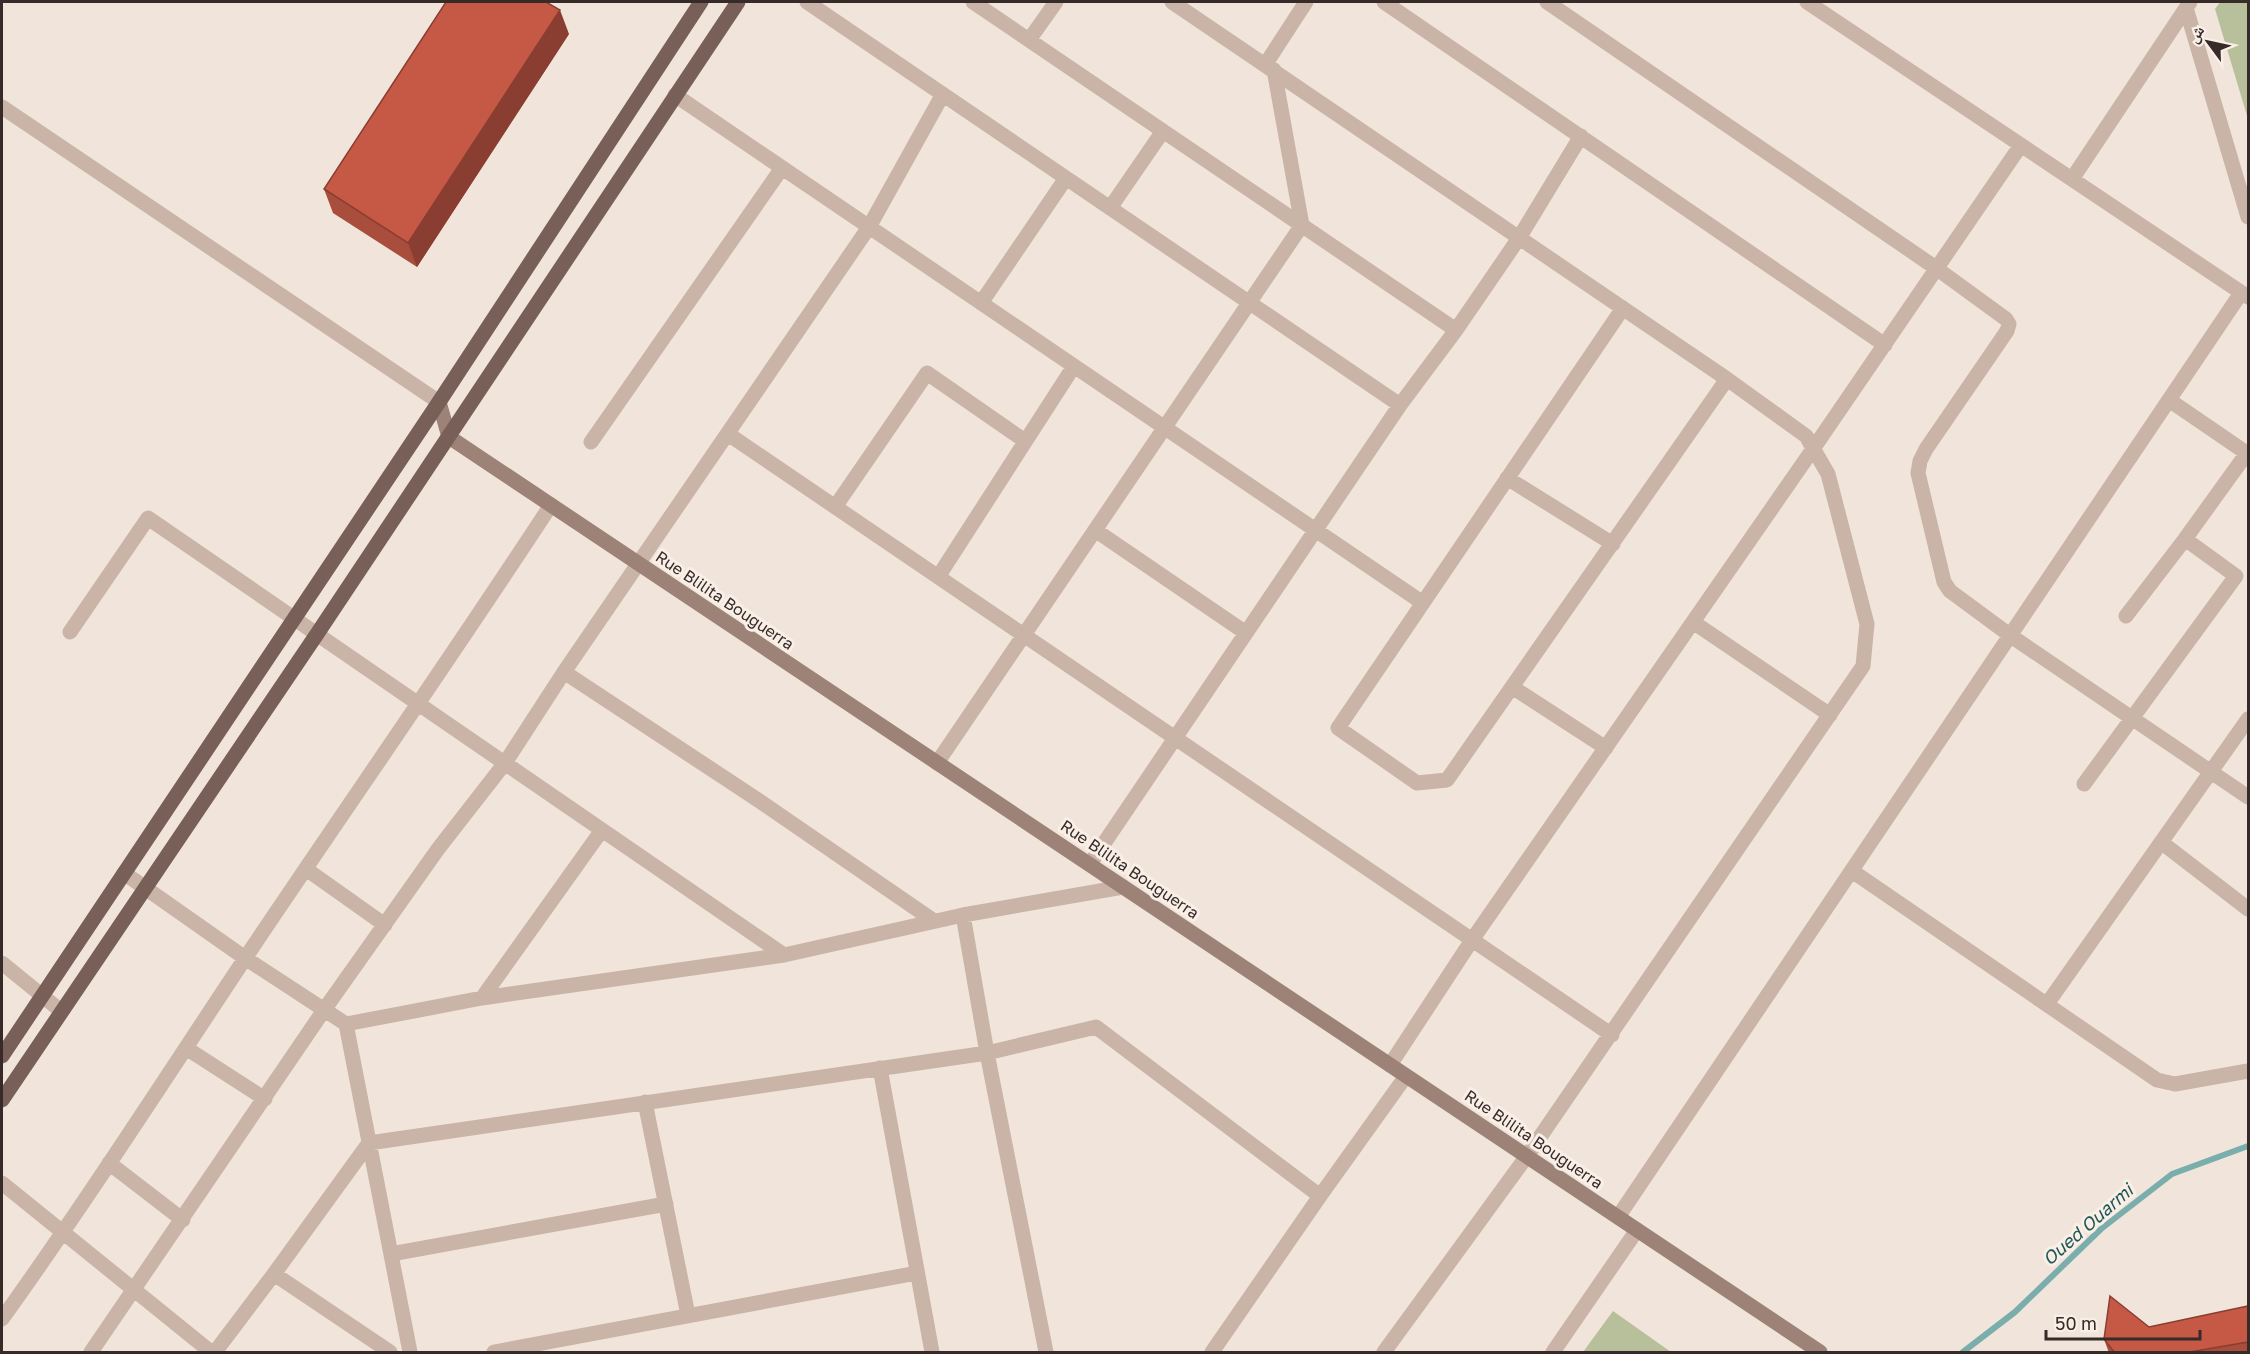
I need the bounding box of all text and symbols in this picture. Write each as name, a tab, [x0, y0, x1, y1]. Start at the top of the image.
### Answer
north arrow	[2178, 12, 2238, 72]
text: ش	[2182, 21, 2208, 46]
street label: Rue Blilita Bouguerra	[652, 546, 798, 654]
street label: Rue Blilita Bouguerra	[1057, 815, 1203, 923]
street label: Rue Blilita Bouguerra	[1461, 1085, 1607, 1193]
water label: Oued Ouarmi	[2038, 1178, 2139, 1269]
scale bar	[2046, 1303, 2200, 1341]
text: 50 m	[2055, 1312, 2097, 1334]

